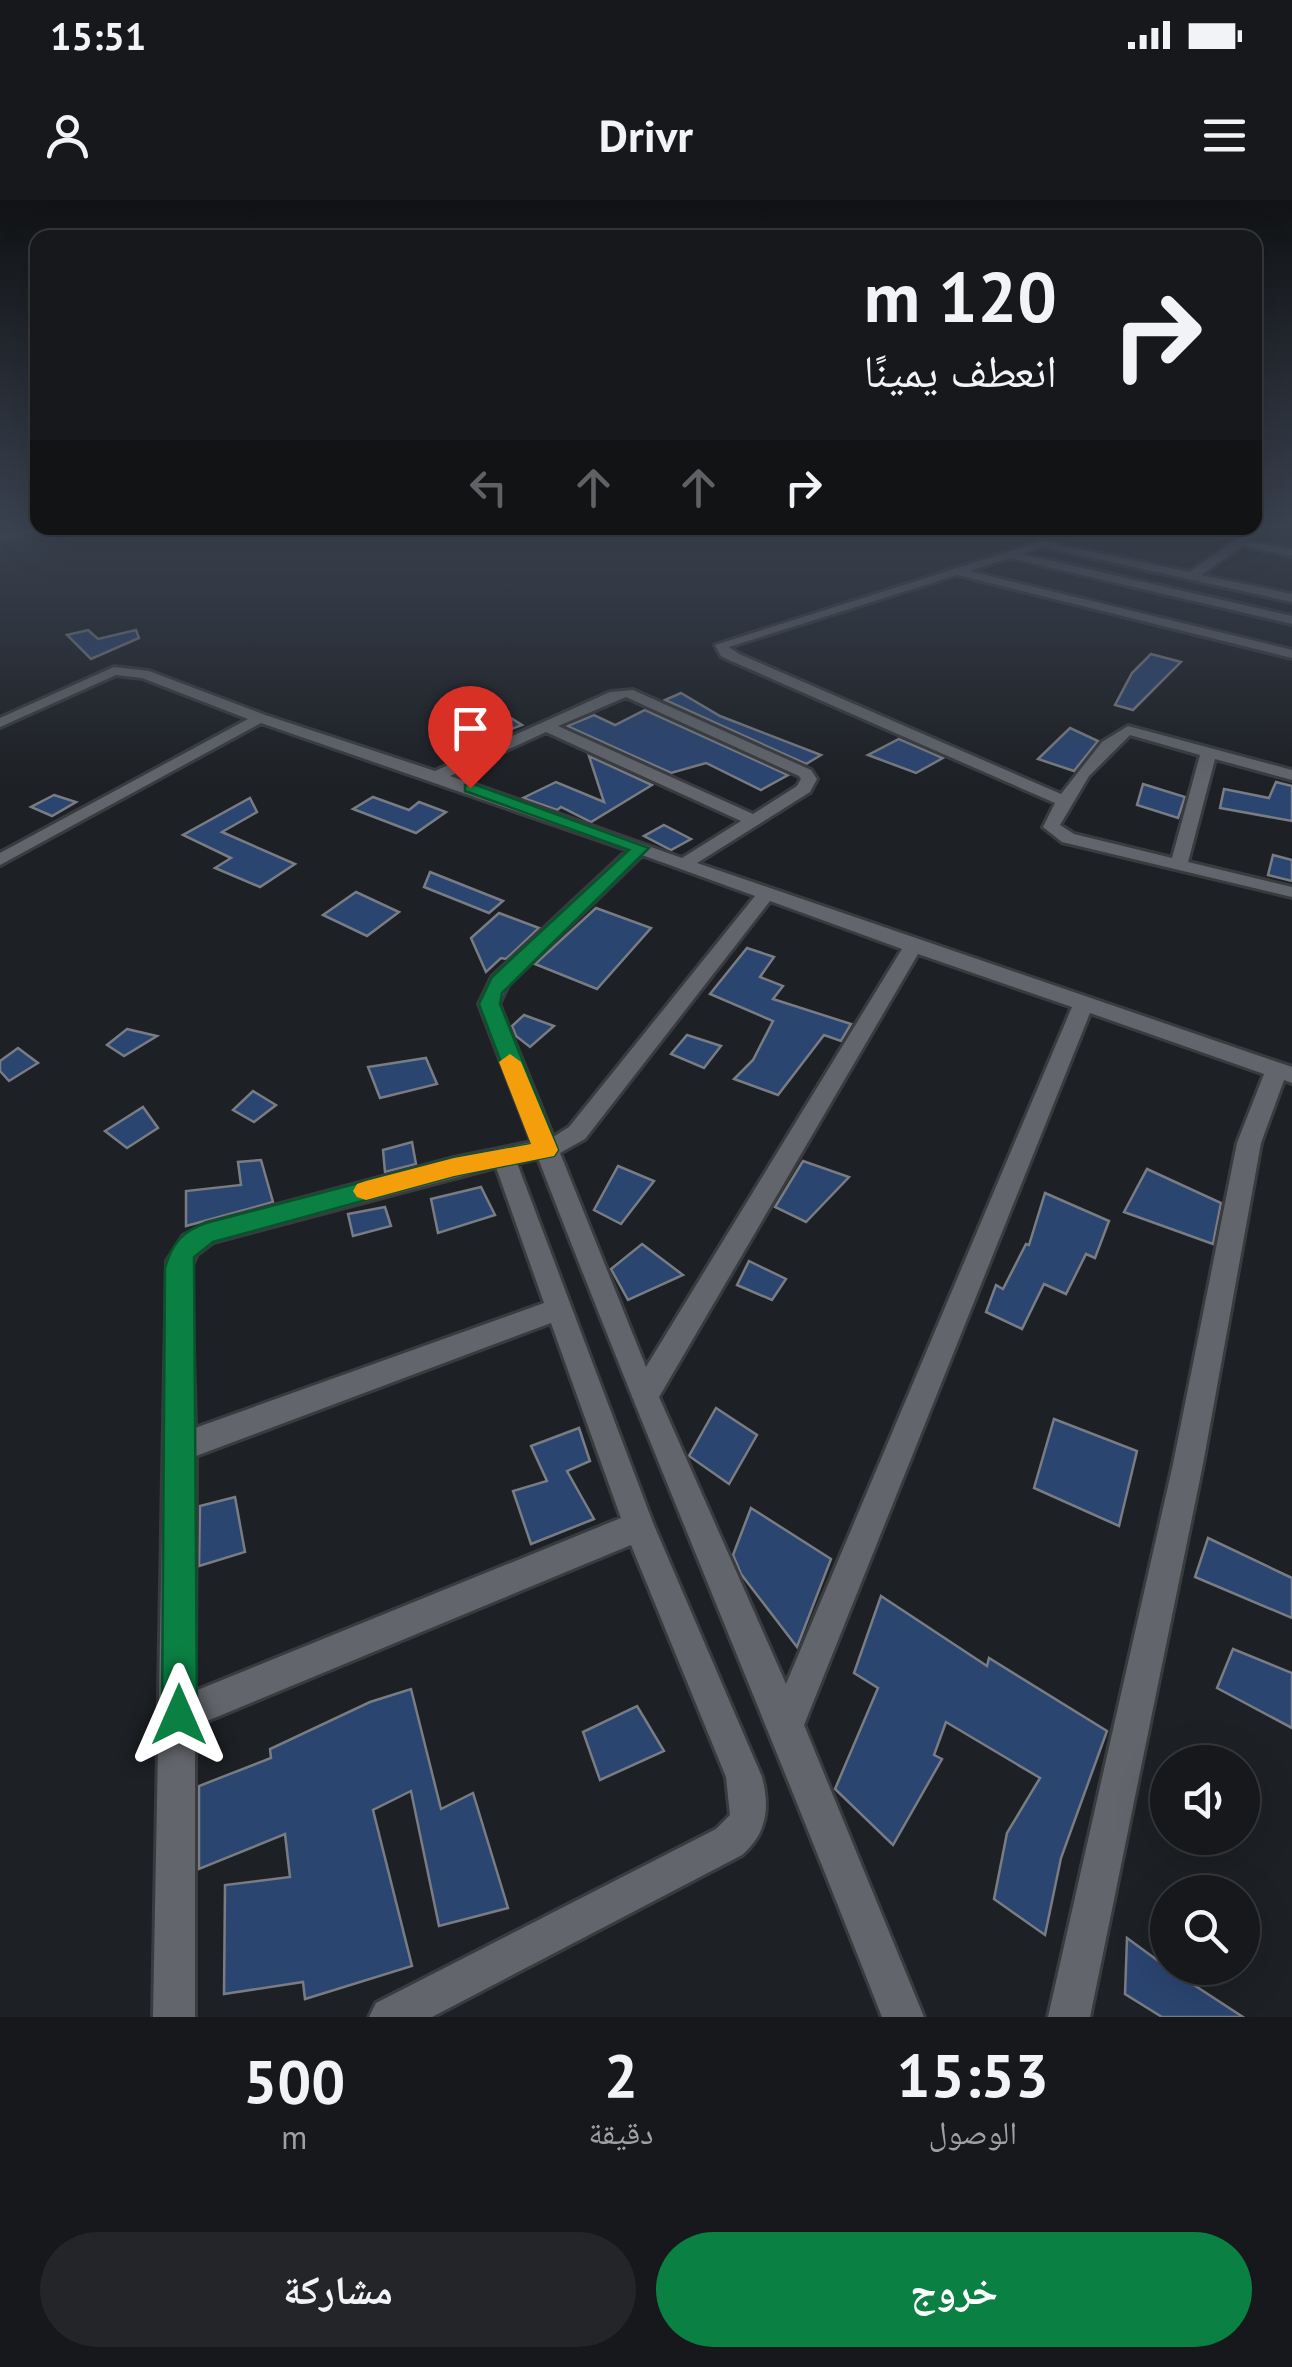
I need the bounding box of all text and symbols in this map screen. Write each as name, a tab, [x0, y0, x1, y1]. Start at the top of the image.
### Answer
text: 15:51	[50, 11, 146, 60]
text: Drivr	[599, 106, 693, 164]
icon: person	[40, 108, 95, 163]
icon: menu	[1197, 108, 1252, 163]
text: 120 m	[864, 251, 1057, 341]
icon: right	[1092, 270, 1222, 400]
text: انعطف يمينًا	[863, 341, 1057, 399]
icon: left	[461, 460, 516, 515]
icon: ahead	[566, 460, 621, 515]
icon: ahead	[671, 460, 726, 515]
icon: right	[776, 460, 831, 515]
pin	[428, 686, 513, 789]
icon: arrive	[443, 701, 498, 756]
position arrow	[127, 1663, 231, 1767]
map controls	[1150, 1745, 1260, 1985]
button: sound	[1150, 1745, 1260, 1855]
button: search	[1150, 1875, 1260, 1985]
text: 2	[604, 2036, 638, 2114]
text: 15:53	[897, 2036, 1049, 2114]
text: 500	[243, 2042, 345, 2120]
text: دقيقة	[588, 2111, 653, 2153]
text: الوصول	[928, 2111, 1017, 2153]
text: m	[281, 2116, 307, 2158]
button: مشاركة	[40, 2232, 636, 2347]
button: خروج	[656, 2232, 1252, 2347]

